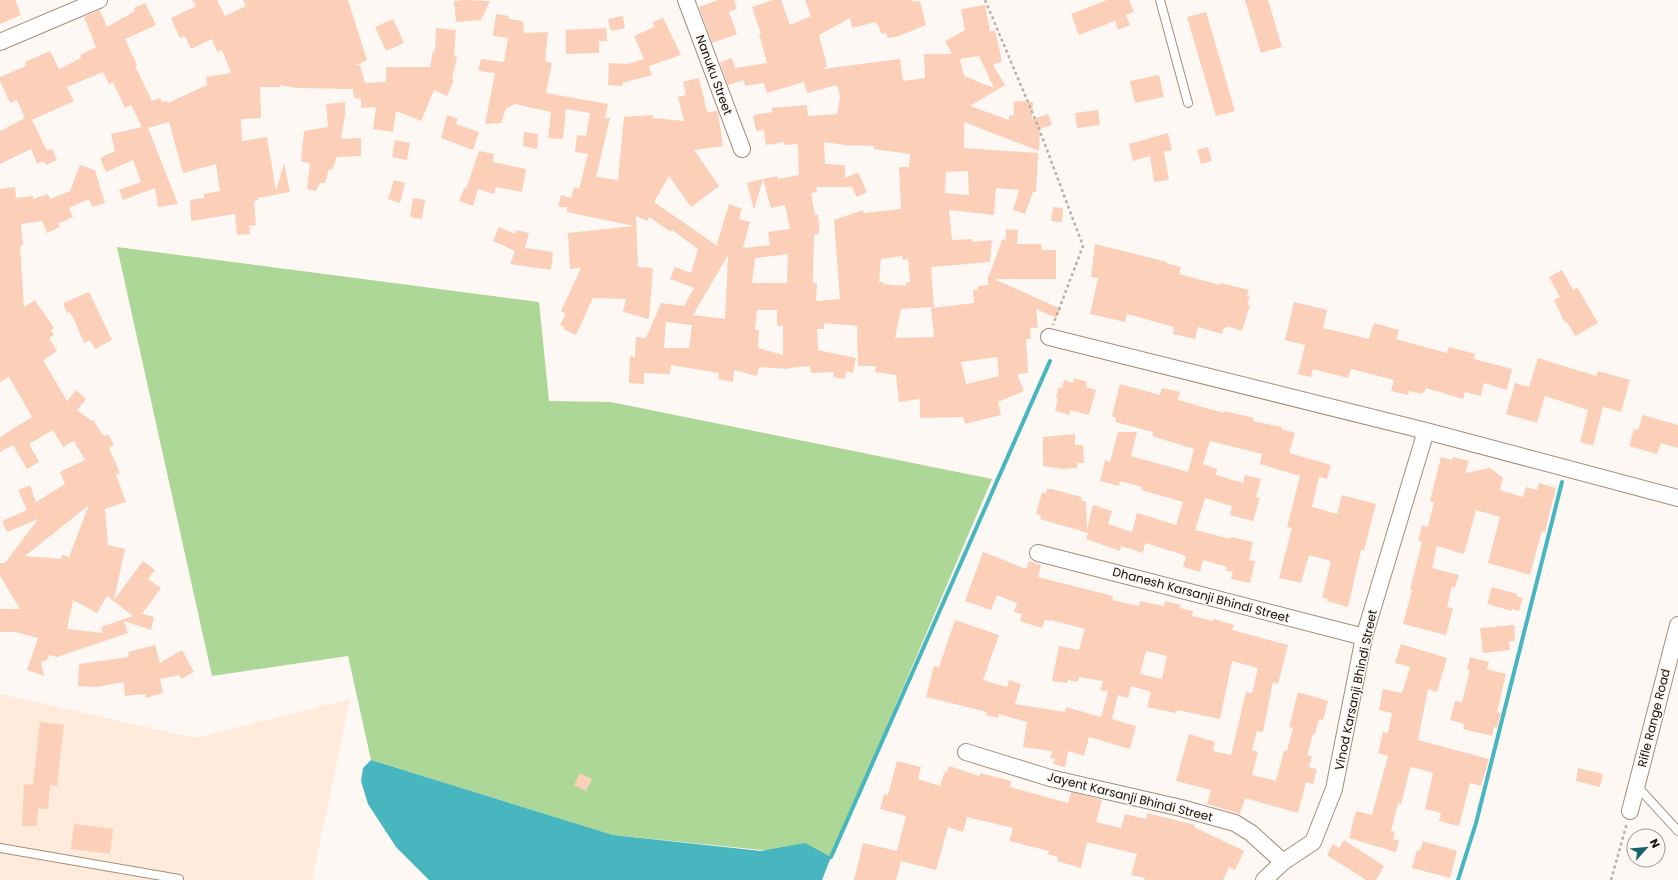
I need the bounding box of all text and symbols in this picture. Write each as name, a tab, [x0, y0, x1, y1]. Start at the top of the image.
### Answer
street label: Nanuku Street	[692, 32, 737, 117]
street label: Dhanesh Karsanji Bhindi Street	[1111, 563, 1292, 626]
street label: Vinod Karsanji Bhindi Street	[1330, 608, 1381, 772]
street label: Rifle Range Road	[1633, 667, 1674, 769]
street label: Jayent Karsanji Bhindi Street	[1046, 768, 1215, 825]
north arrow	[1626, 828, 1666, 868]
text: N	[1646, 836, 1664, 851]

